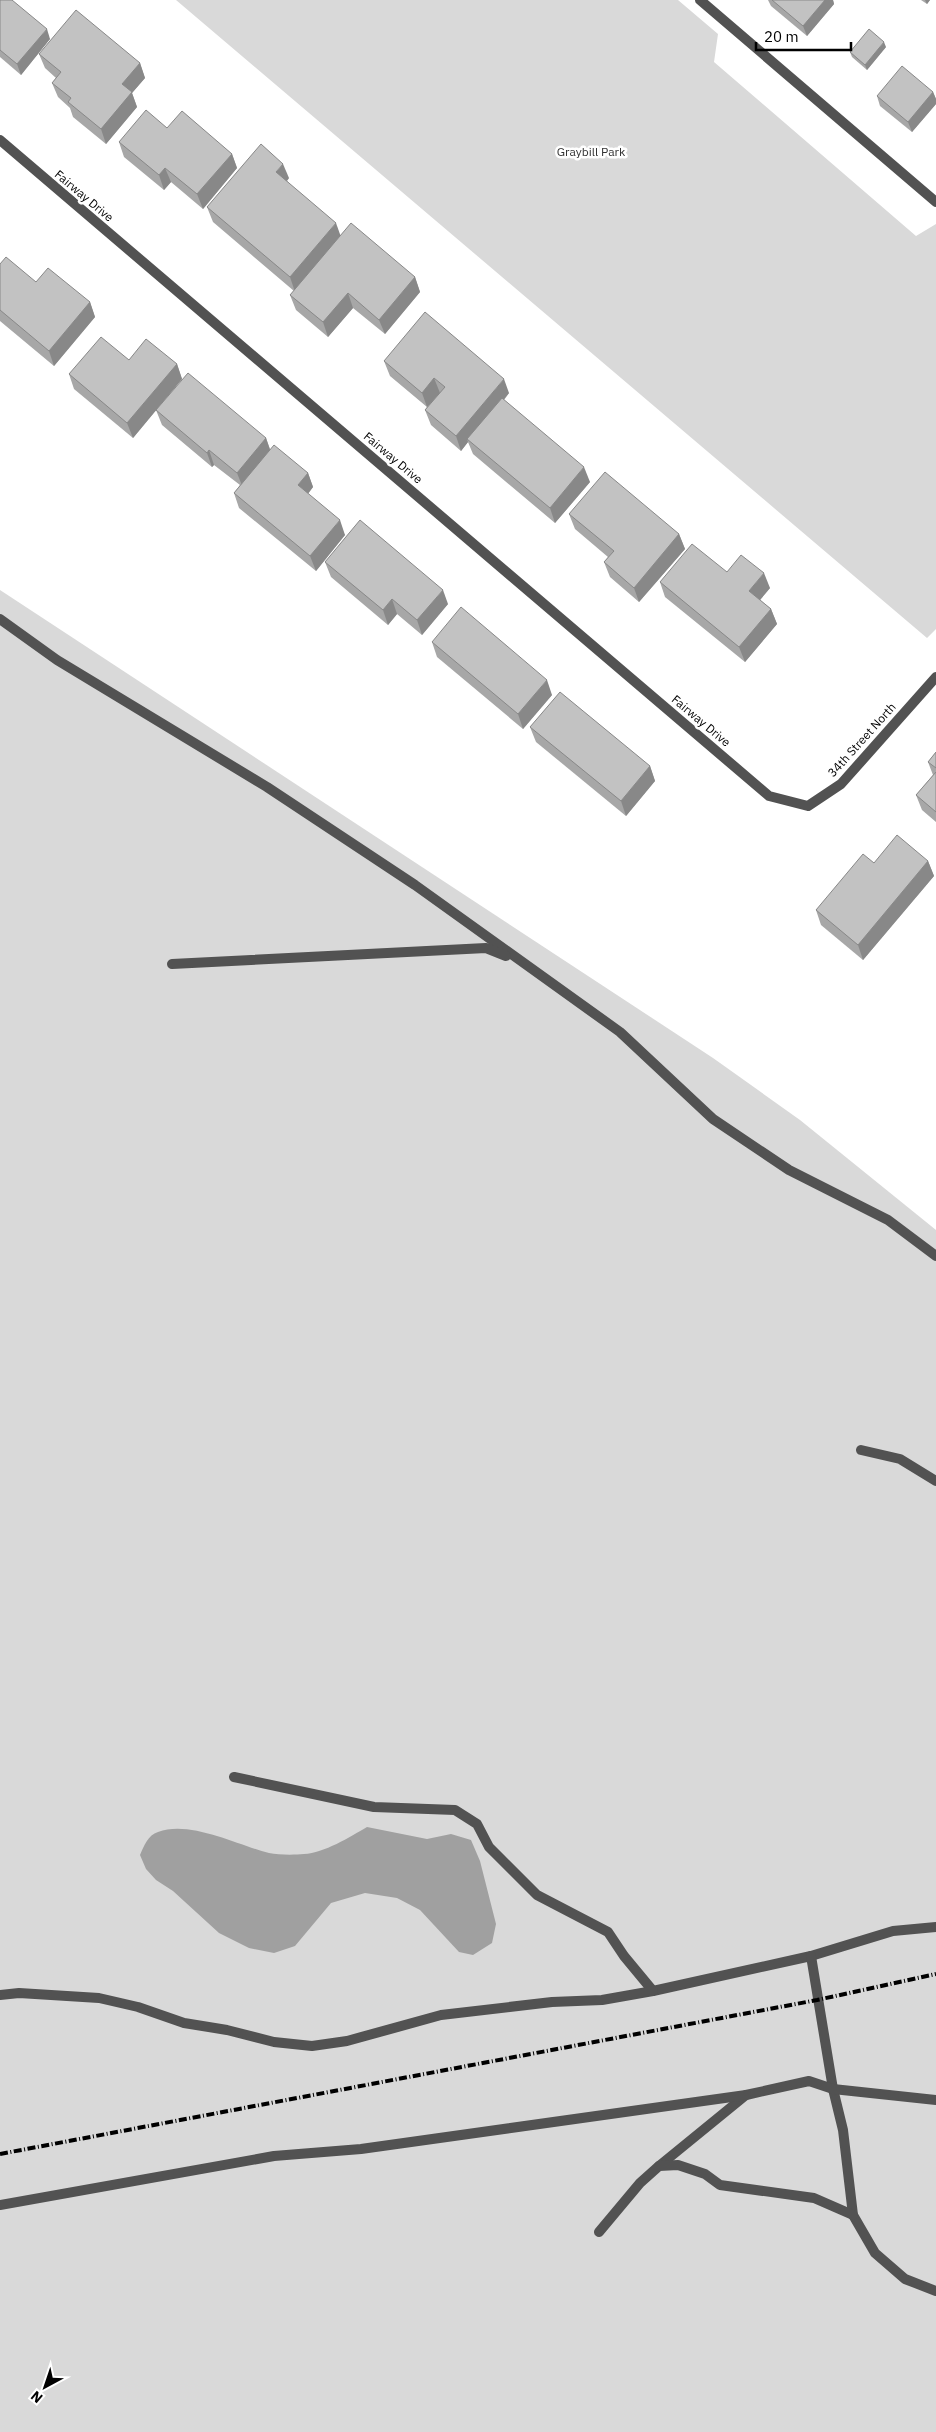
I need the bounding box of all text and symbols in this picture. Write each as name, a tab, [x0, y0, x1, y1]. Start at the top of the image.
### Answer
scale bar	[756, 20, 851, 52]
text: 20 m	[764, 27, 799, 46]
park label: Graybill Park	[557, 144, 626, 159]
street label: Fairway Drive	[52, 167, 117, 225]
street label: Fairway Drive	[361, 429, 426, 487]
street label: Fairway Drive	[669, 692, 734, 750]
street label: 34th Street North	[824, 699, 899, 780]
north arrow	[20, 2362, 70, 2412]
text: N	[27, 2387, 46, 2407]

